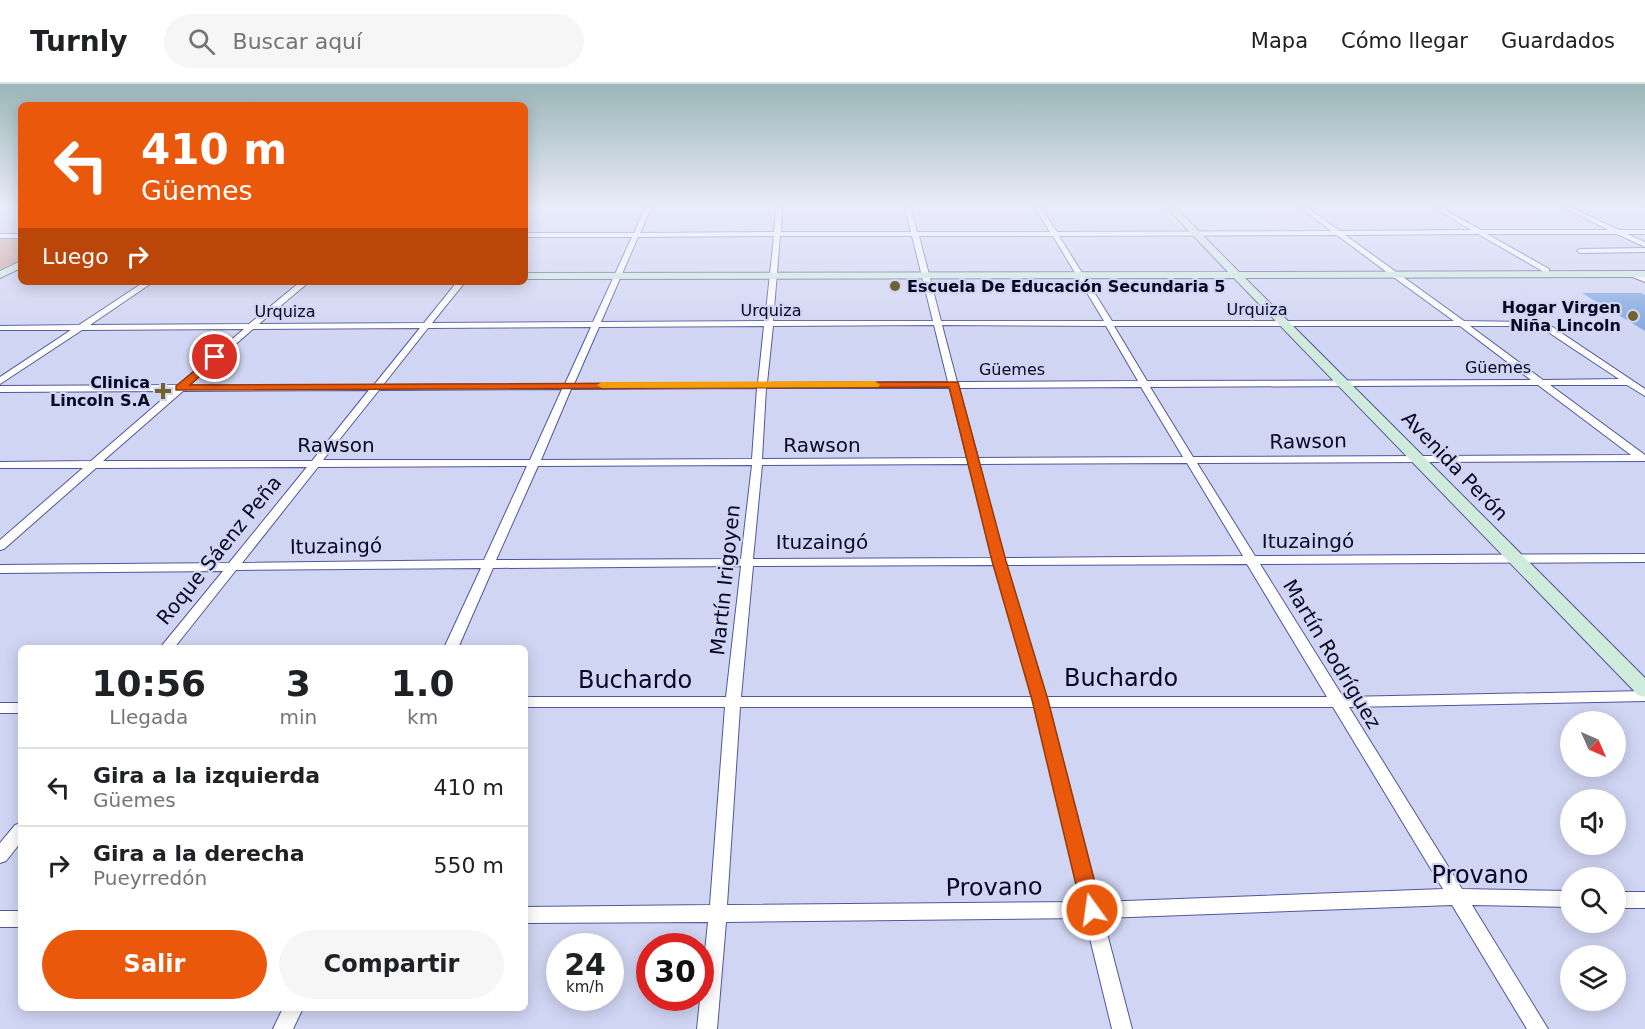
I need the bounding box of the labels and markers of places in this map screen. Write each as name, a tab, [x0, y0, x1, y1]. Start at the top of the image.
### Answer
place label: Escuela De Educación Secundaria 5	[907, 277, 1225, 296]
marker: Escuela De Educación Secundaria 5	[888, 279, 902, 293]
place label: Hogar Virgen Niña Lincoln	[1502, 298, 1621, 335]
marker: Hogar Virgen Niña Lincoln	[1626, 309, 1640, 323]
pin	[189, 331, 240, 382]
place label: Clinica Lincoln S.A	[50, 373, 151, 410]
marker: Clinica Lincoln S.A	[154, 382, 172, 400]

